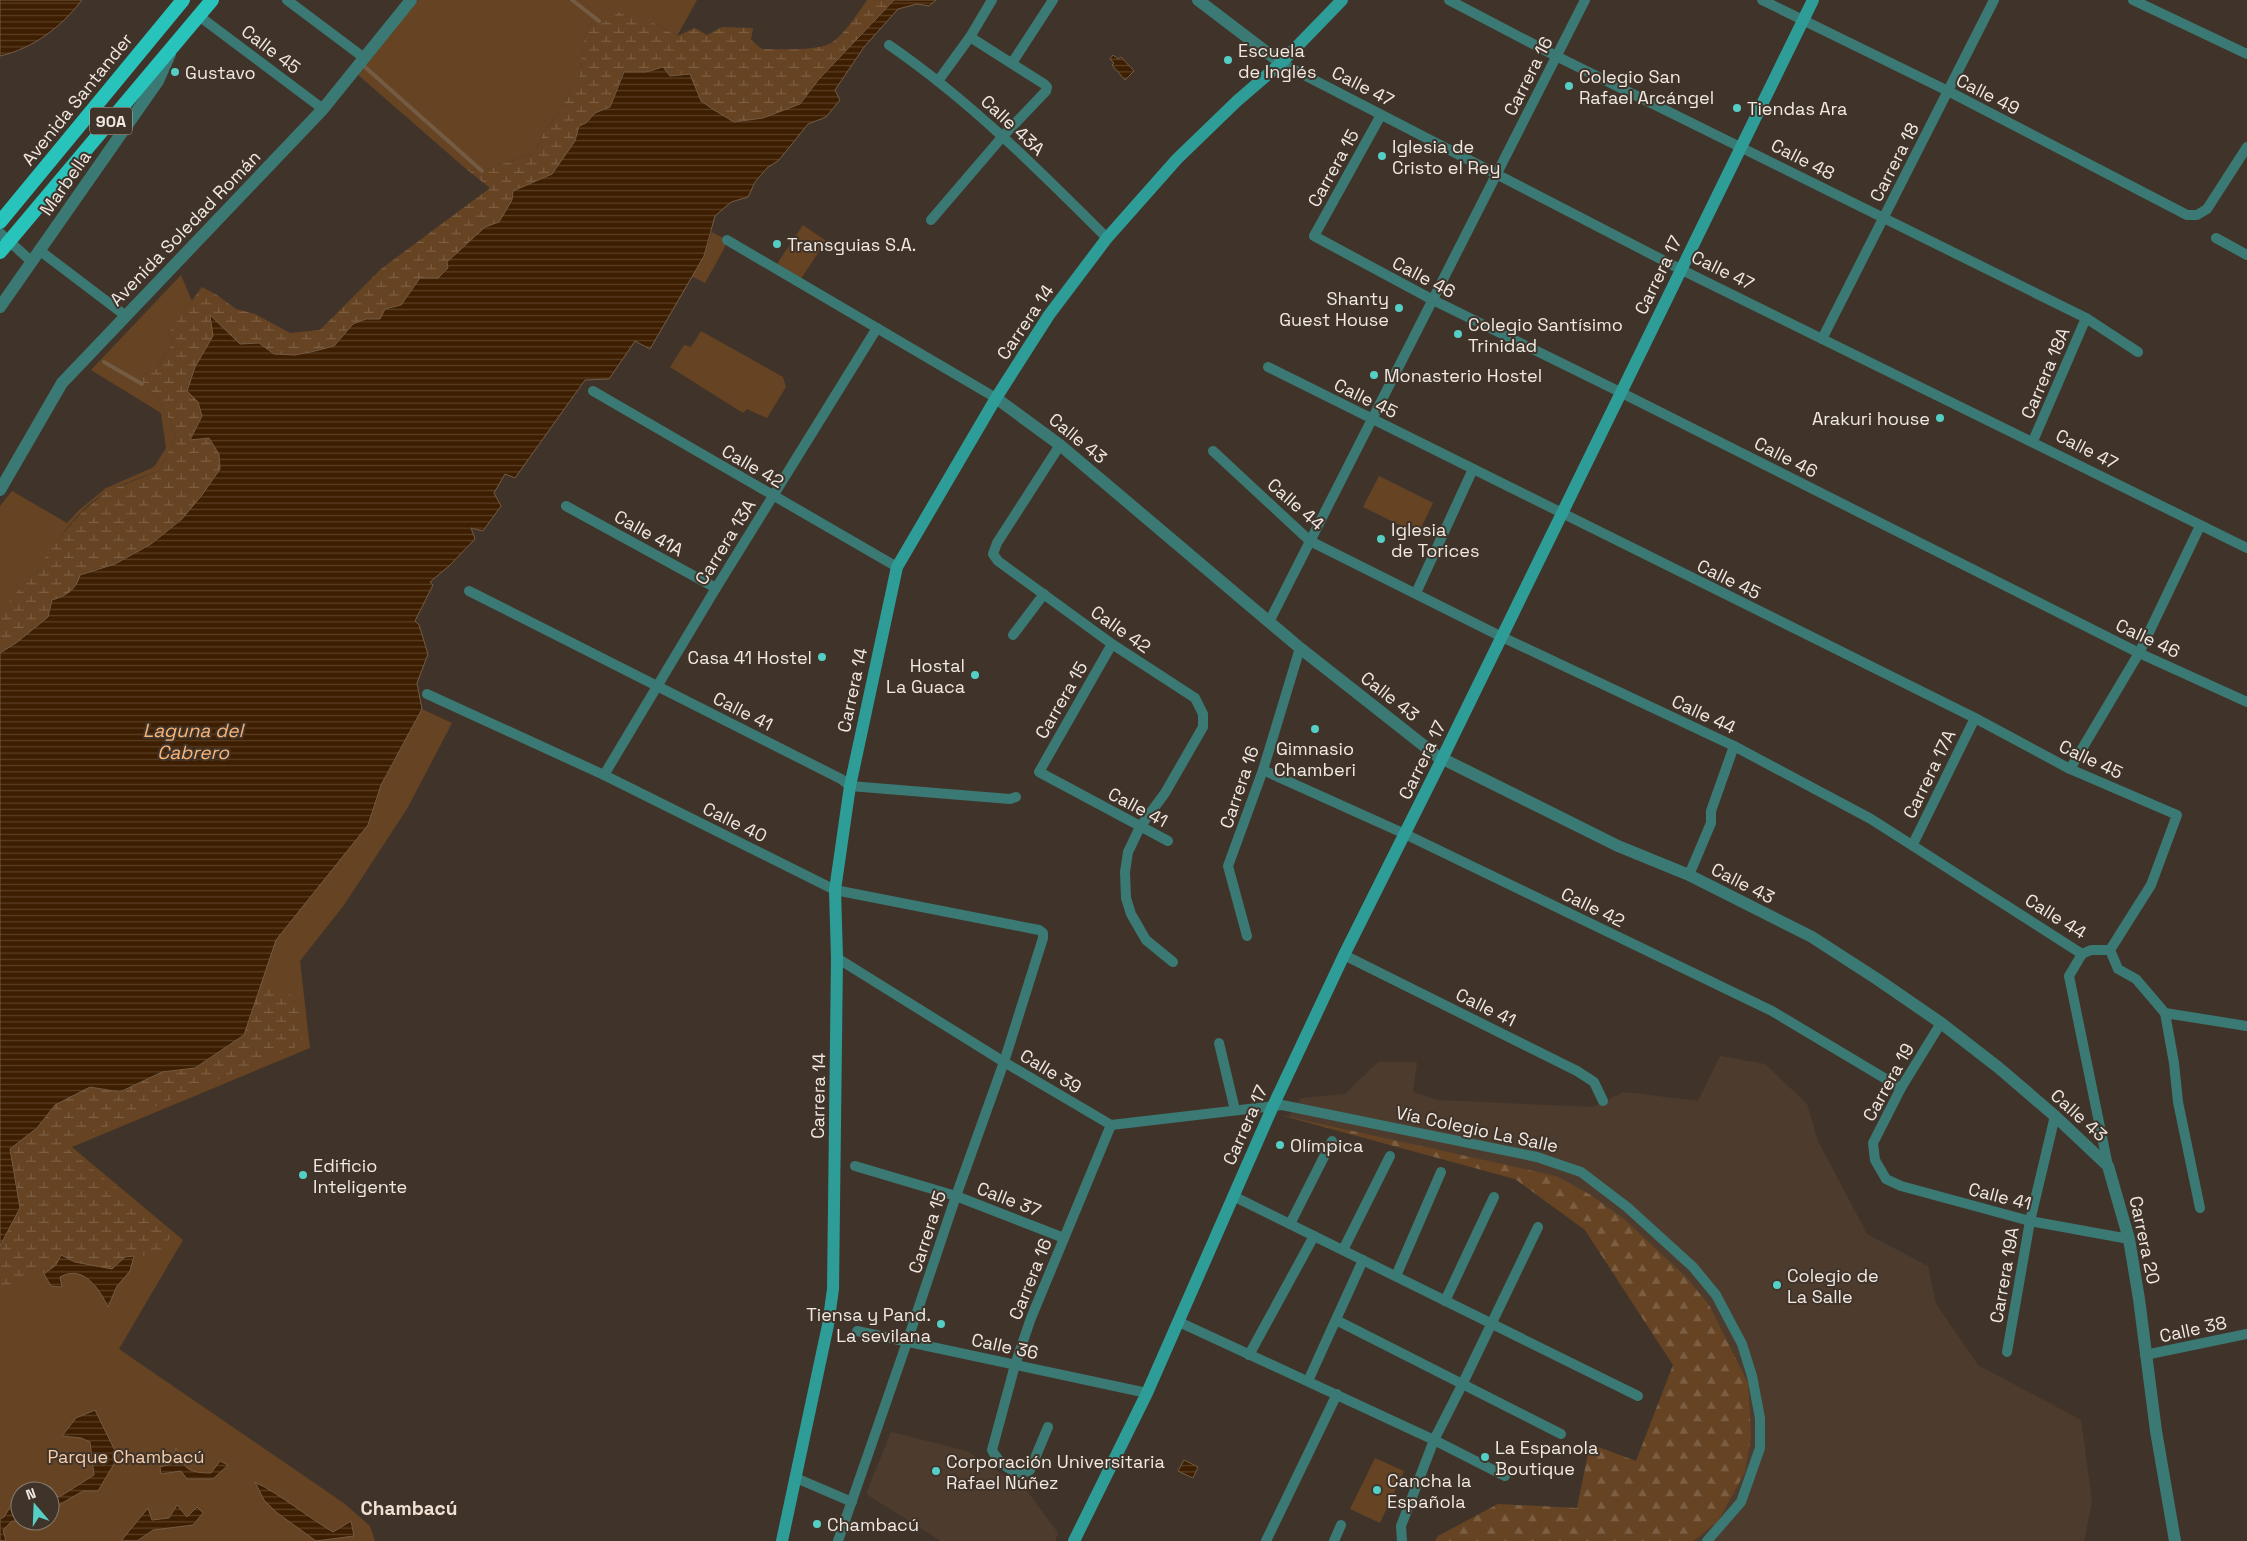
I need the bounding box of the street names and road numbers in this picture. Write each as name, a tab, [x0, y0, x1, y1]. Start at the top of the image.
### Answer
street label: Calle 45	[237, 19, 305, 79]
street label: Avenida Santander	[17, 28, 138, 170]
street label: Carrera 16	[1498, 33, 1558, 119]
street label: Calle 47	[1328, 61, 1398, 111]
street label: Calle 49	[1952, 68, 2024, 120]
street label: Calle 43A	[976, 89, 1050, 161]
road number: 90A	[90, 108, 132, 134]
street label: Carrera 18	[1864, 118, 1924, 206]
street label: Carrera 15	[1302, 125, 1364, 211]
street label: Calle 48	[1767, 133, 1839, 185]
street label: Avenida Soledad Román	[105, 145, 265, 311]
street label: Marbella	[34, 146, 96, 220]
street label: Carrera 17	[1629, 232, 1687, 318]
street label: Calle 47	[1688, 245, 1758, 295]
street label: Calle 46	[1388, 251, 1460, 303]
street label: Carrera 14	[991, 280, 1059, 364]
street label: Carrera 18A	[2015, 324, 2075, 422]
street label: Calle 45	[1330, 373, 1402, 423]
street label: Calle 43	[1044, 408, 1112, 468]
street label: Calle 47	[2052, 424, 2122, 474]
street label: Calle 46	[1750, 431, 1822, 483]
street label: Calle 42	[718, 439, 788, 493]
street label: Calle 44	[1263, 473, 1329, 535]
street label: Carrera 13A	[690, 495, 760, 589]
street label: Calle 41A	[610, 505, 688, 561]
street label: Calle 45	[1693, 554, 1765, 604]
street label: Calle 42	[1087, 600, 1155, 658]
street label: Calle 46	[2112, 613, 2184, 663]
street label: Carrera 14	[832, 646, 872, 734]
street label: Carrera 15	[1030, 657, 1092, 743]
street label: Calle 43	[1356, 666, 1424, 726]
street label: Calle 41	[709, 686, 777, 736]
street label: Calle 44	[1668, 689, 1740, 739]
street label: Carrera 17	[1393, 717, 1451, 803]
street label: Carrera 17A	[1898, 726, 1960, 822]
street label: Calle 45	[2055, 734, 2127, 784]
street label: Carrera 16	[1214, 743, 1264, 831]
street label: Calle 41	[1104, 782, 1172, 832]
street label: Calle 40	[699, 797, 771, 847]
street label: Calle 43	[1707, 857, 1779, 909]
street label: Calle 42	[1557, 882, 1629, 932]
street label: Calle 44	[2021, 888, 2091, 944]
street label: Calle 41	[1452, 983, 1520, 1031]
street label: Carrera 19	[1857, 1039, 1919, 1125]
street label: Calle 39	[1016, 1044, 1086, 1098]
street label: Carrera 14	[806, 1053, 830, 1139]
street label: Carrera 17	[1217, 1082, 1273, 1168]
street label: Calle 43	[2046, 1084, 2112, 1146]
street label: Vía Colegio La Salle	[1394, 1101, 1560, 1157]
street label: Calle 37	[974, 1176, 1044, 1222]
street label: Calle 41	[1966, 1177, 2034, 1215]
street label: Carrera 15	[903, 1188, 951, 1276]
street label: Carrera 20	[2124, 1194, 2166, 1286]
street label: Carrera 19A	[1984, 1225, 2024, 1325]
street label: Carrera 16	[1003, 1235, 1057, 1323]
street label: Calle 38	[2157, 1311, 2229, 1347]
street label: Calle 36	[969, 1328, 1041, 1364]

